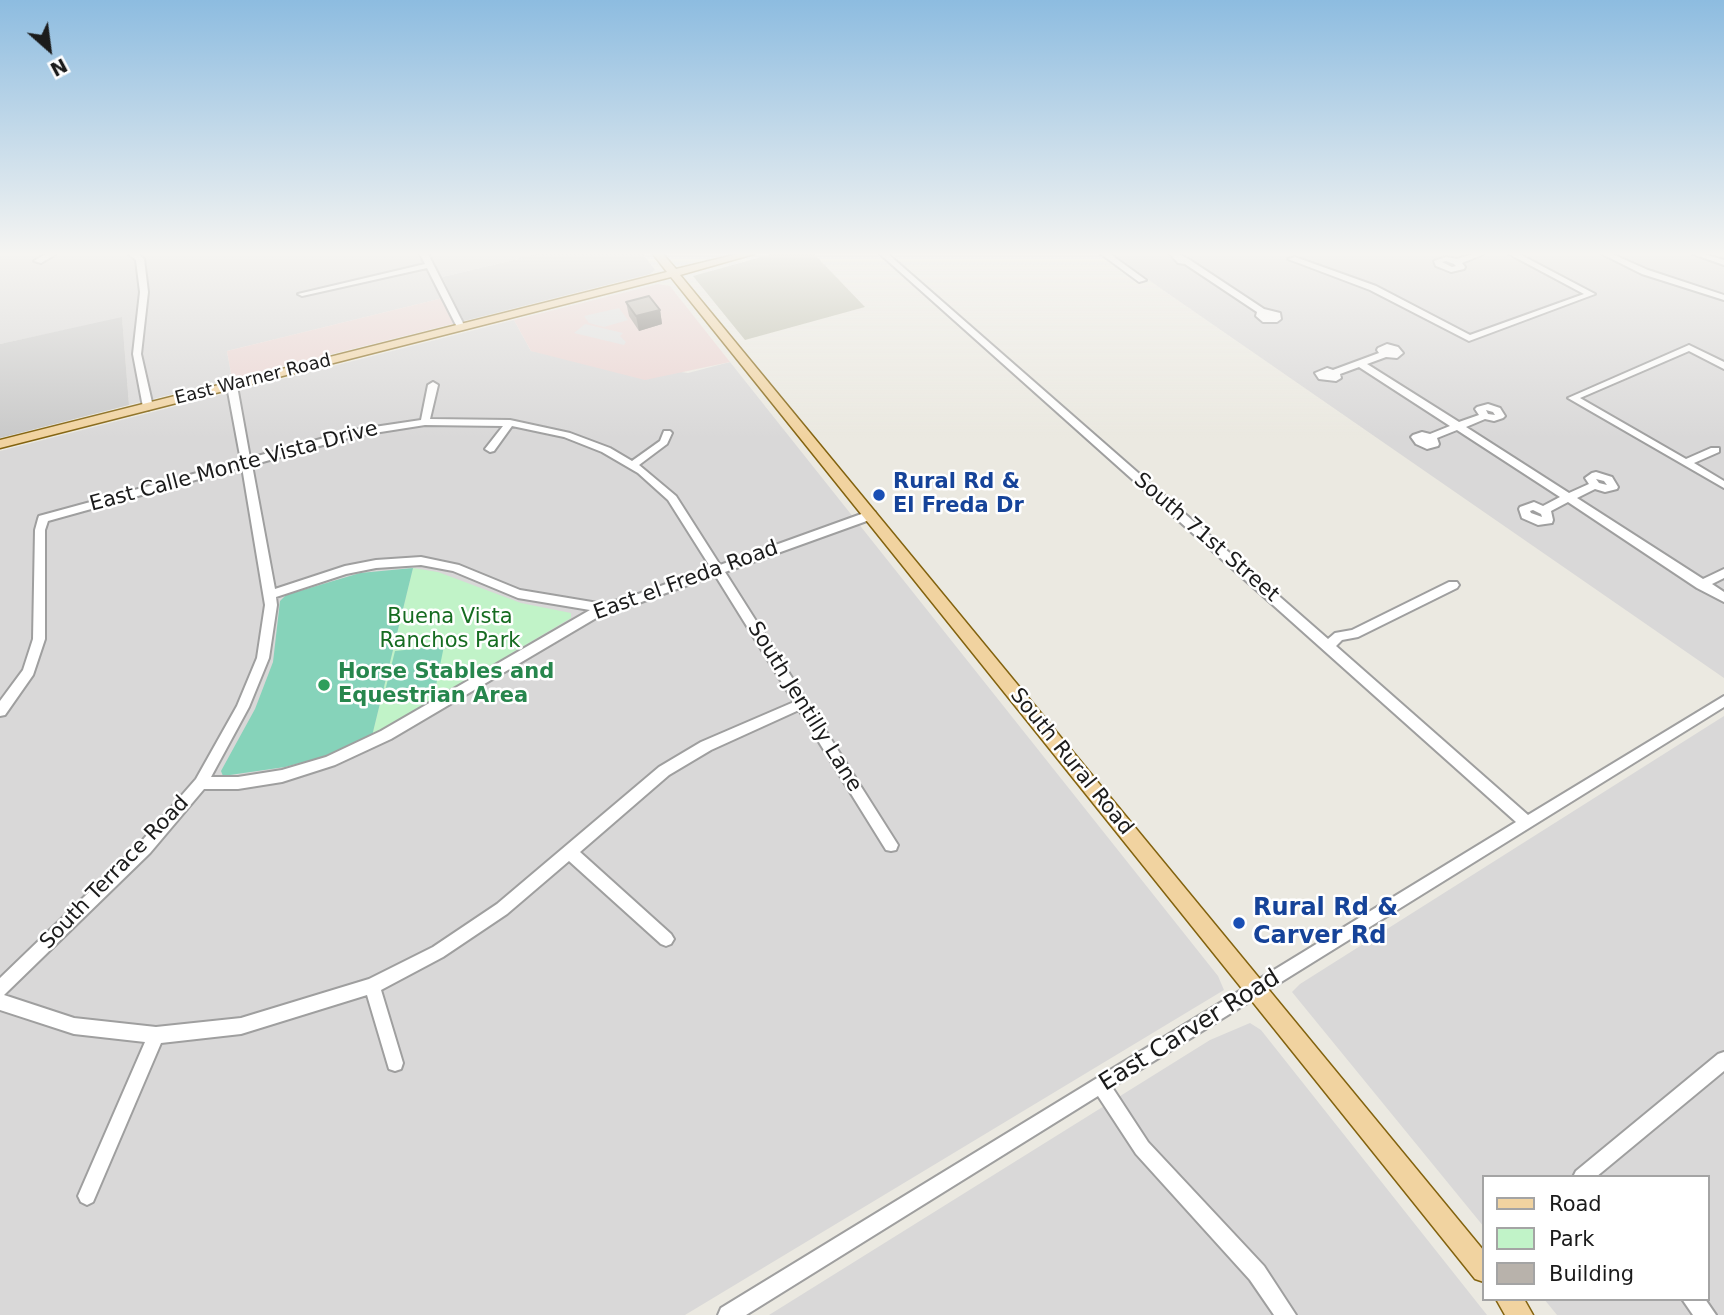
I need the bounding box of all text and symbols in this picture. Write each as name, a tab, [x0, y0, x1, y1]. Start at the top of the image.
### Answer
north arrow	[14, 14, 84, 84]
text: N	[47, 54, 71, 81]
street label: East Warner Road	[173, 350, 333, 410]
street label: East Calle Monte Vista Drive	[87, 416, 381, 518]
street label: South 71st Street	[1128, 468, 1284, 608]
place label: Rural Rd & El Freda Dr	[893, 470, 1024, 520]
marker: Rural Rd & El Freda Dr	[871, 487, 887, 503]
street label: East el Freda Road	[590, 536, 782, 626]
park label: Buena Vista Ranchos Park	[379, 605, 521, 655]
street label: South Jentilly Lane	[741, 617, 867, 797]
place label: Horse Stables and Equestrian Area	[338, 660, 554, 710]
marker: Horse Stables and Equestrian Area	[316, 677, 332, 693]
street label: South Rural Road	[1004, 684, 1138, 840]
street label: South Terrace Road	[35, 791, 195, 955]
place label: Rural Rd & Carver Rd	[1253, 895, 1398, 951]
marker: Rural Rd & Carver Rd	[1231, 915, 1247, 931]
street label: East Carver Road	[1094, 964, 1286, 1098]
legend	[1482, 1175, 1710, 1301]
text: Road	[1549, 1192, 1602, 1216]
text: Park	[1549, 1227, 1594, 1251]
text: Building	[1549, 1262, 1634, 1286]

